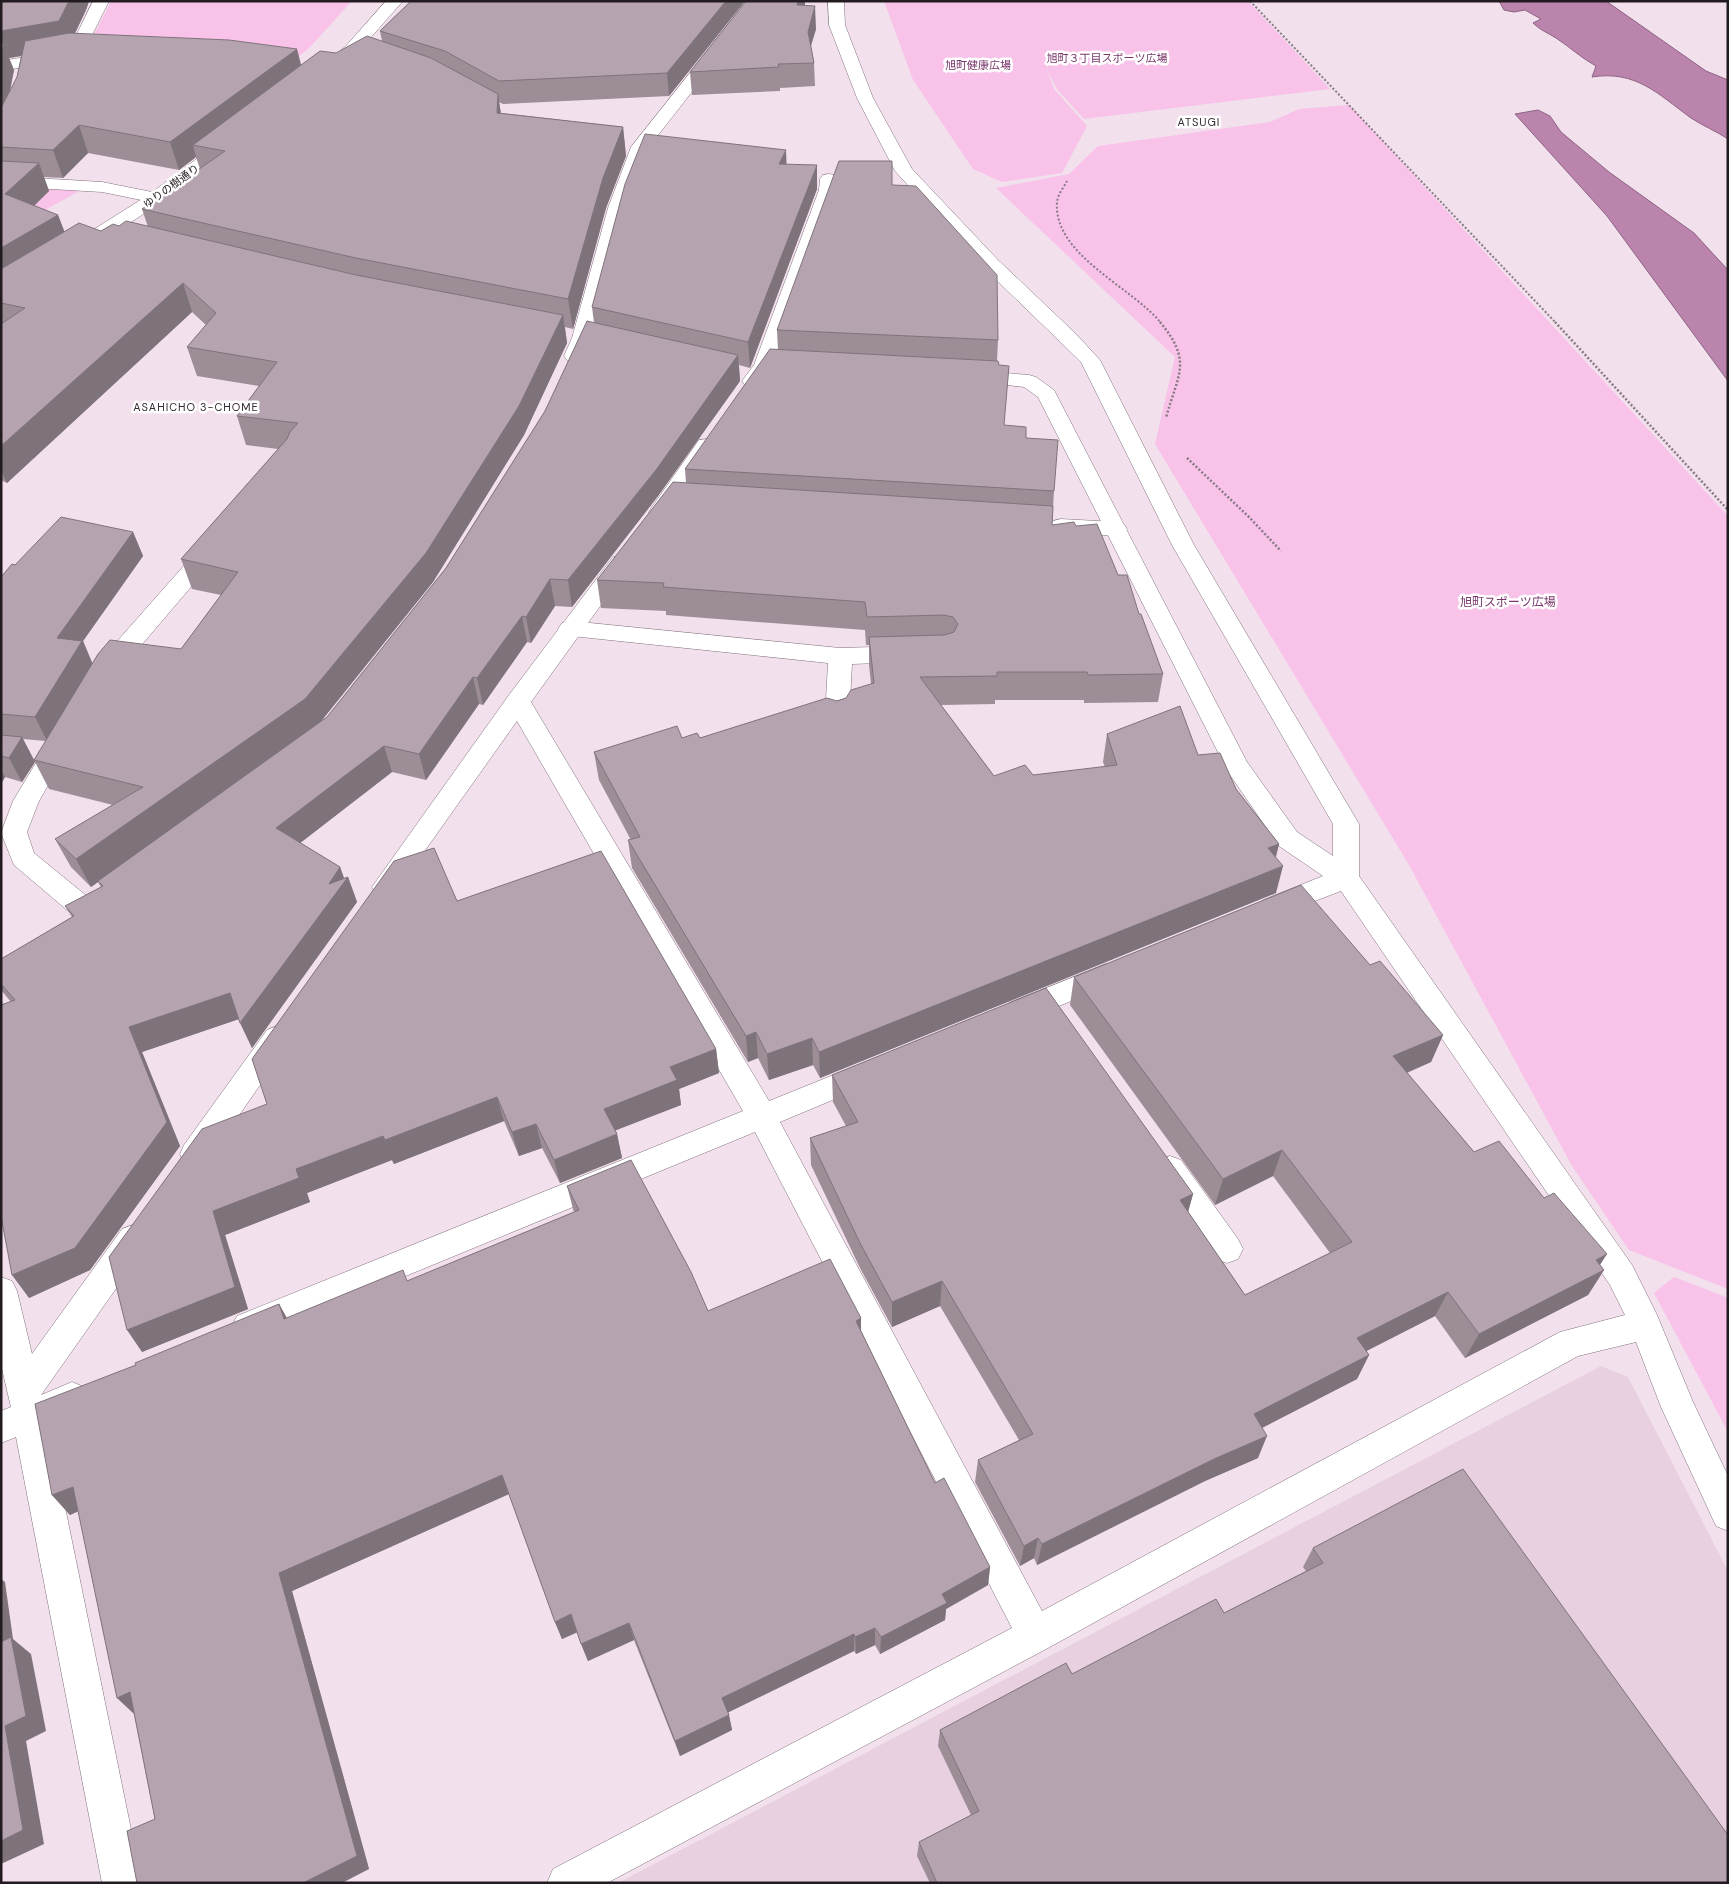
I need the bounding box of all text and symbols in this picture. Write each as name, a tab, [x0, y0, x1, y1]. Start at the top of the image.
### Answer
park label: 旭町３丁目スポーツ広場	[1047, 51, 1167, 65]
park label: 旭町健康広場	[945, 58, 1011, 72]
district label: ATSUGI	[1178, 115, 1220, 129]
street label: ゆりの樹通り	[140, 161, 202, 211]
district label: ASAHICHO 3-CHOME	[133, 400, 259, 414]
park label: 旭町スポーツ広場	[1460, 594, 1556, 610]

